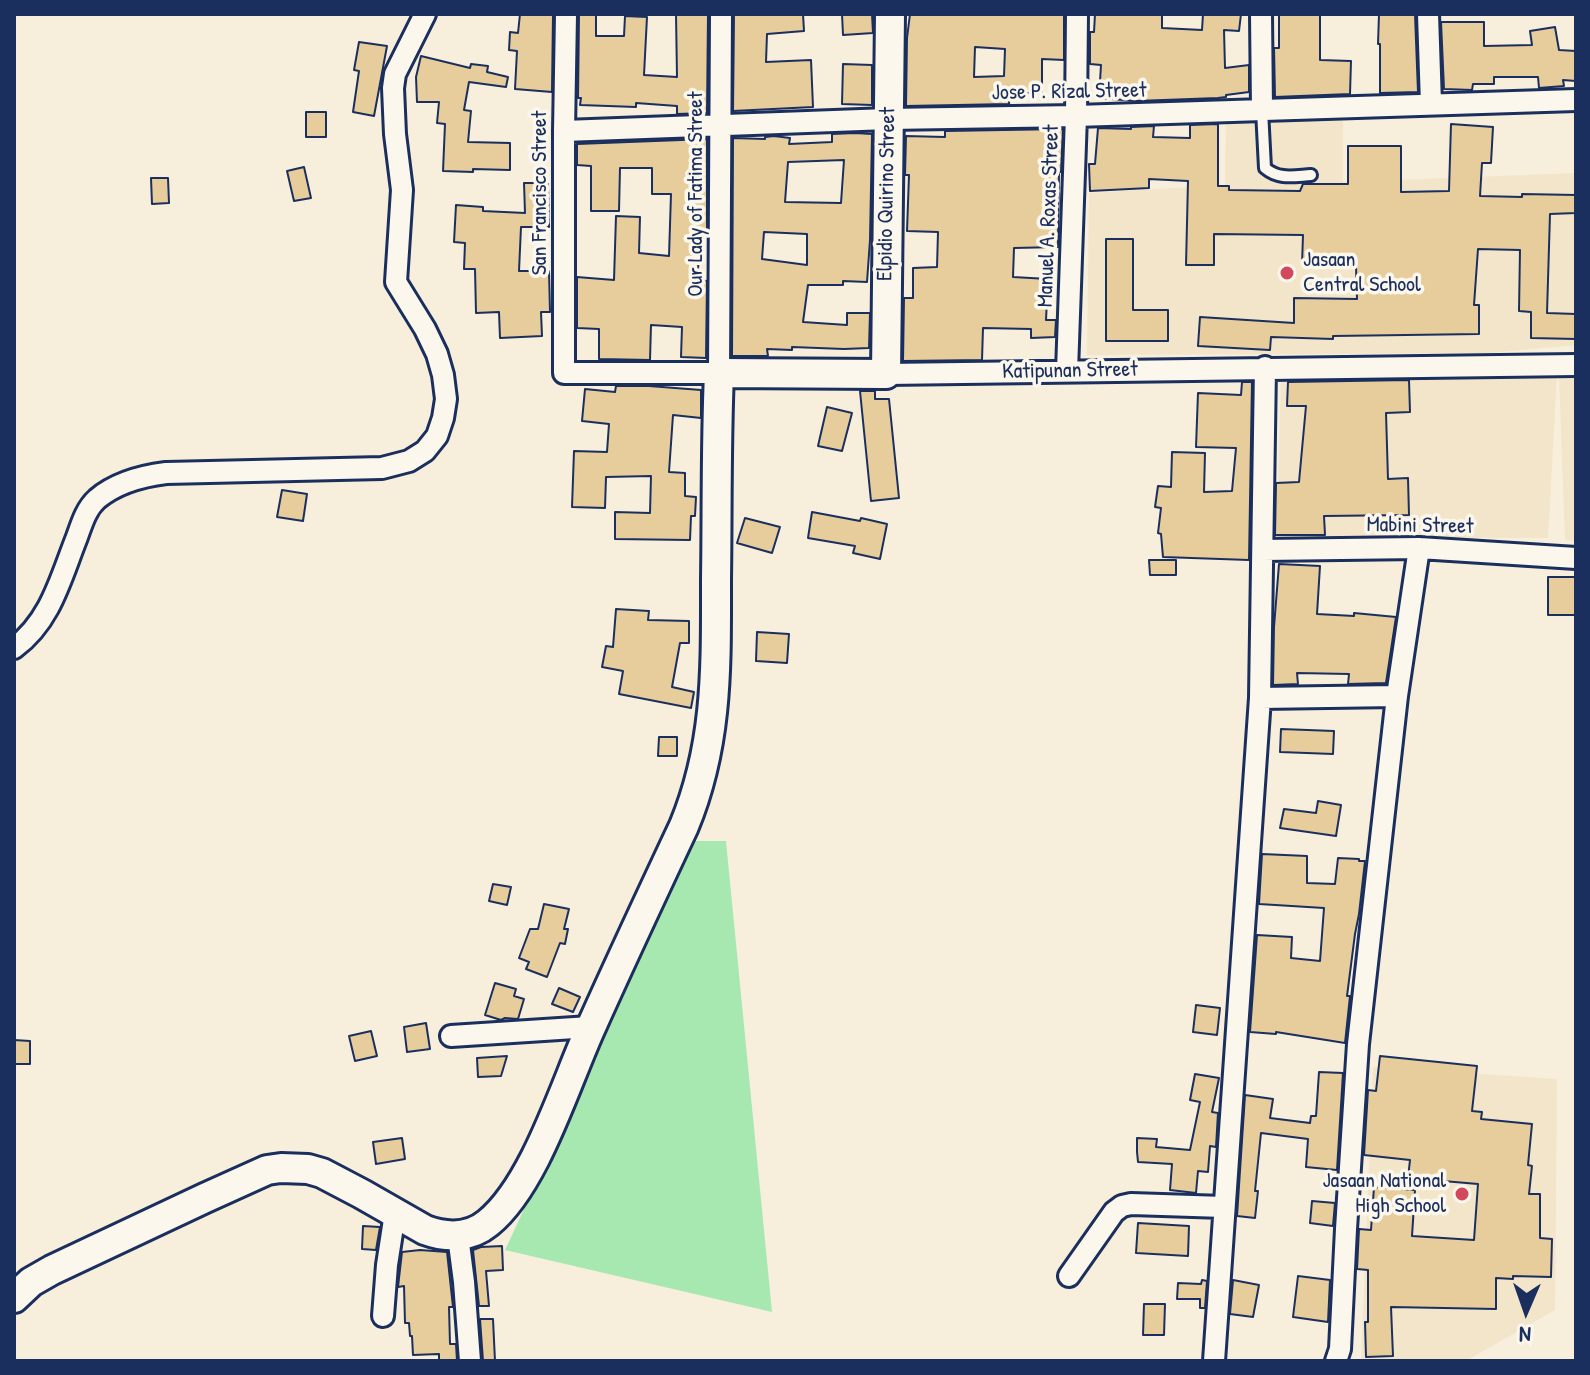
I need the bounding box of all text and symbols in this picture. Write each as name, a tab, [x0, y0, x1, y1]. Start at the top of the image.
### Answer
street label: Jose P. Rizal Street	[991, 77, 1147, 107]
street label: Our Lady of Fatima Street	[683, 91, 709, 297]
street label: Elpidio Quirino Street	[872, 107, 902, 281]
street label: San Francisco Street	[527, 111, 553, 275]
street label: Manuel A. Roxas Street	[1033, 124, 1065, 308]
place label: Jasaan Central School	[1303, 247, 1421, 298]
marker: Jasaan Central School	[1278, 264, 1296, 282]
street label: Katipunan Street	[1002, 357, 1138, 385]
street label: Mabini Street	[1366, 512, 1474, 540]
place label: Jasaan National High School	[1322, 1168, 1446, 1220]
marker: Jasaan National High School	[1453, 1185, 1471, 1203]
north arrow	[1486, 1271, 1566, 1351]
text: N	[1519, 1320, 1532, 1350]

